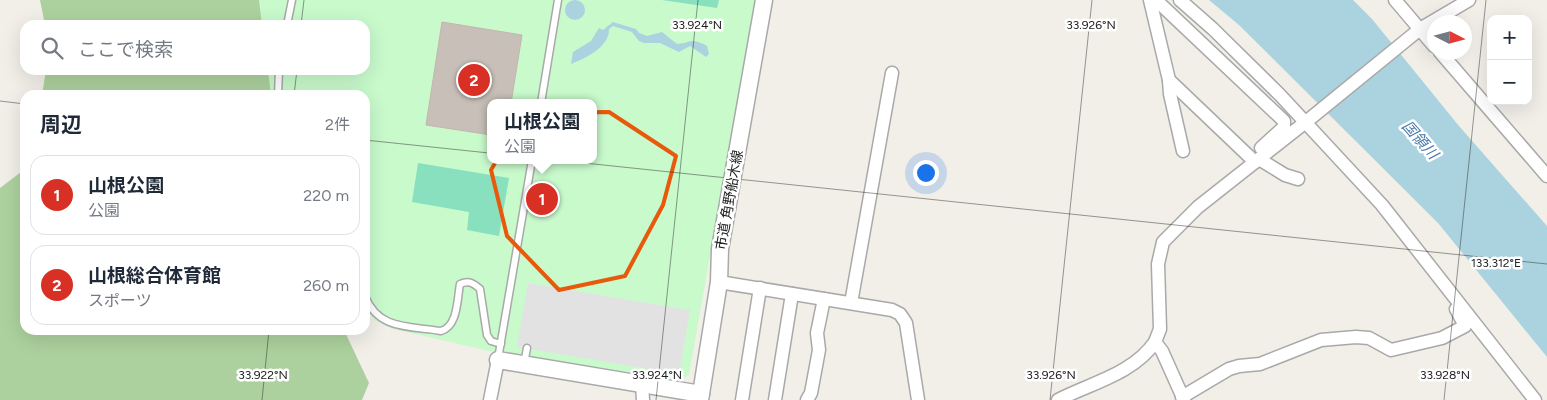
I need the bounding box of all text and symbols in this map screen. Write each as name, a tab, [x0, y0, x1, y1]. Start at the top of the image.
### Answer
north arrow	[1427, 15, 1472, 60]
map controls	[1487, 15, 1532, 105]
button: +	[1487, 15, 1532, 60]
text: 33.924°N	[672, 18, 722, 32]
text: 33.926°N	[1066, 18, 1116, 32]
search box	[20, 20, 370, 75]
icon: search	[38, 34, 66, 62]
text: ここで検索	[78, 38, 173, 61]
button: −	[1487, 60, 1532, 105]
pin: 2	[458, 61, 490, 99]
popup	[487, 99, 597, 164]
text: 山根公園	[504, 110, 580, 133]
text: 周辺	[40, 112, 82, 137]
text: 2件	[325, 115, 350, 134]
water label: 国領川	[1398, 117, 1443, 164]
text: 公園	[504, 137, 536, 156]
street label: 市道 角野船木線	[712, 149, 747, 252]
your location	[913, 160, 939, 186]
text: 山根公園	[88, 174, 164, 197]
pin: 1	[526, 180, 558, 218]
text: 1	[54, 186, 60, 205]
text: 220 m	[303, 186, 349, 205]
text: 公園	[88, 201, 120, 220]
text: 133.312°E	[1471, 256, 1521, 270]
text: 山根総合体育館	[88, 264, 221, 287]
text: 2	[52, 276, 62, 295]
text: 260 m	[303, 276, 349, 295]
text: スポーツ	[88, 291, 152, 310]
text: 33.922°N	[238, 368, 288, 382]
text: 33.924°N	[632, 368, 682, 382]
text: 33.926°N	[1026, 368, 1076, 382]
text: 33.928°N	[1420, 368, 1470, 382]

